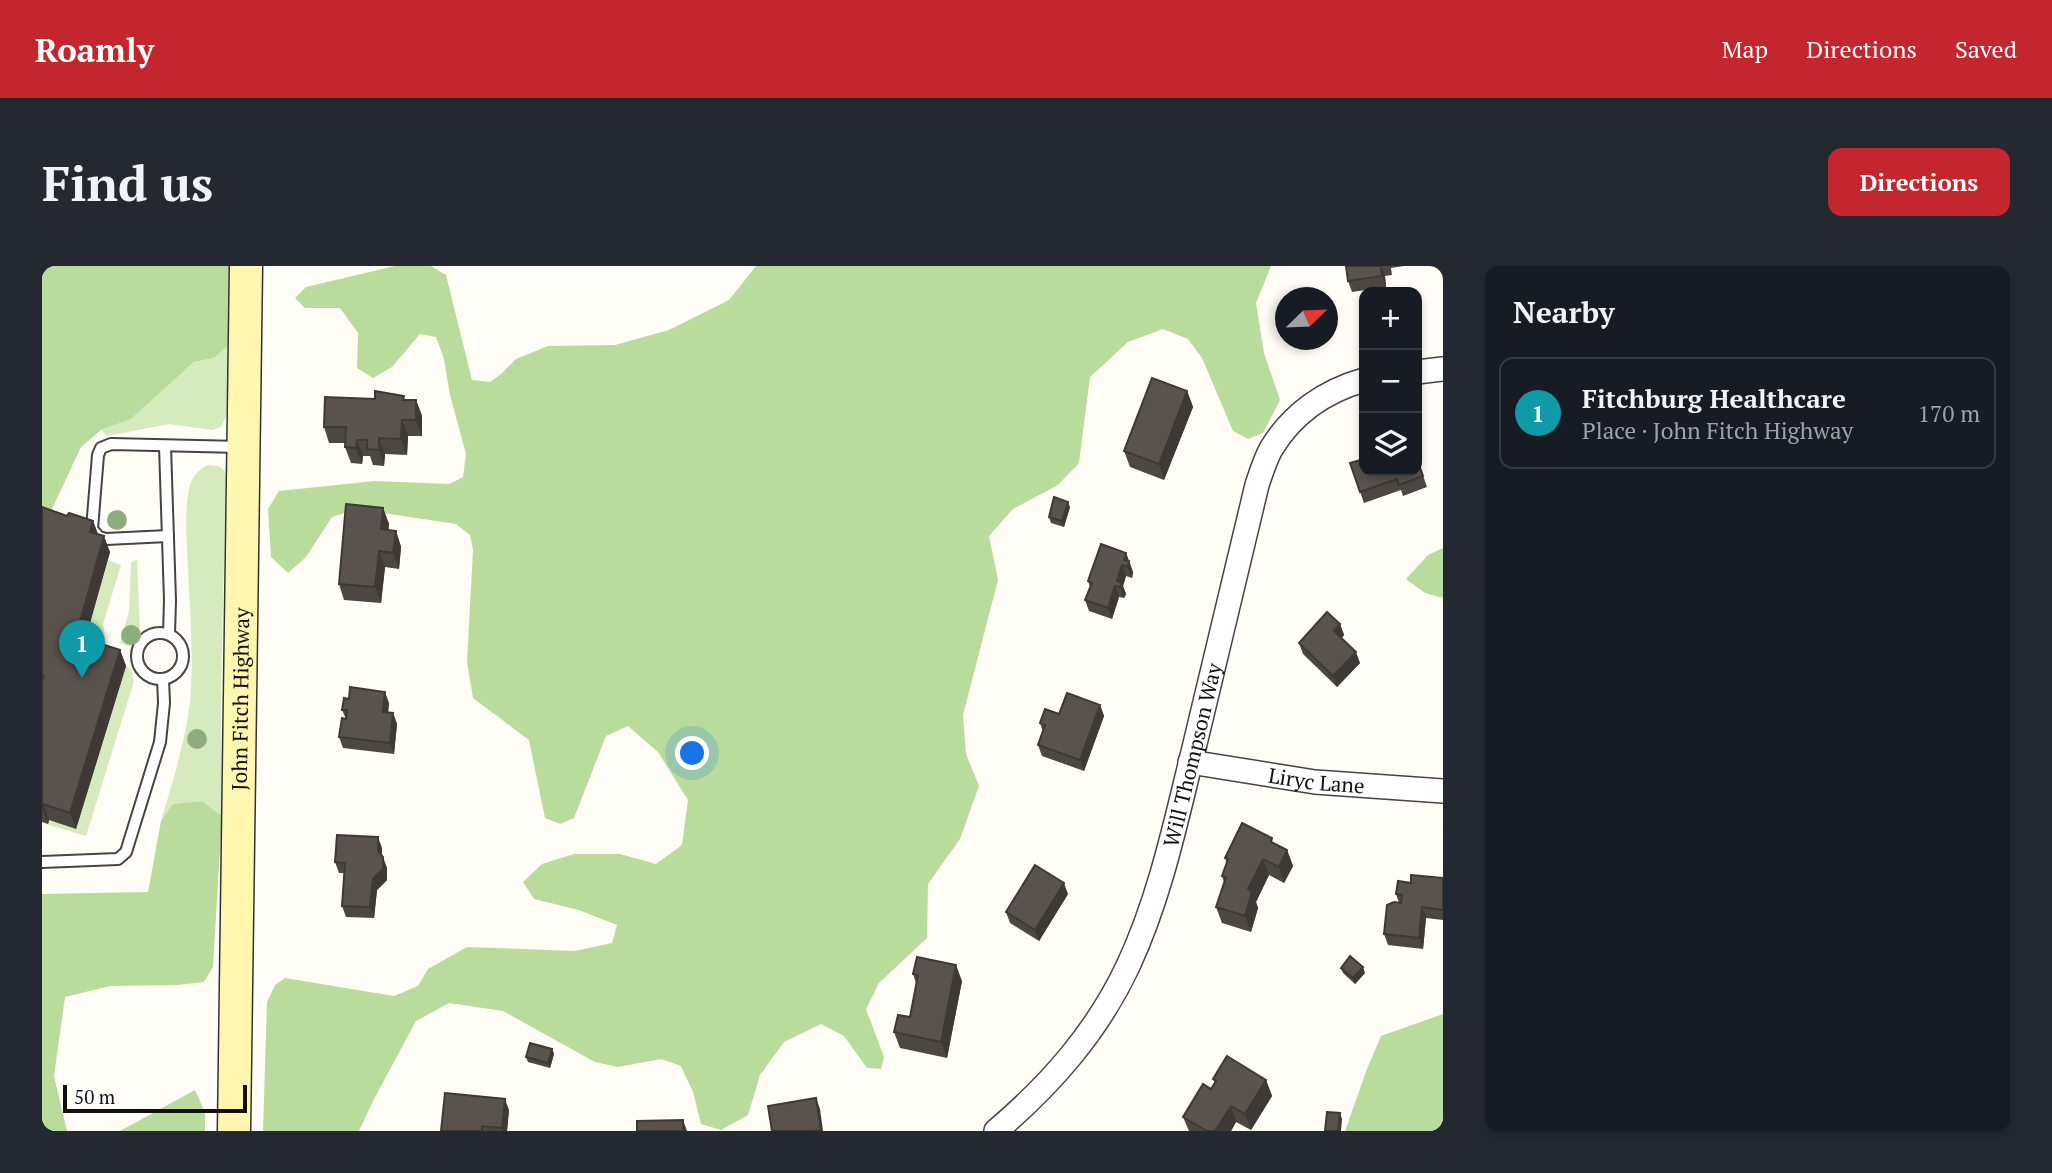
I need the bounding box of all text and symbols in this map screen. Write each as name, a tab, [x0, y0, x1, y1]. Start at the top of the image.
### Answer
text: Roamly	[35, 28, 154, 71]
text: Map	[1722, 33, 1768, 65]
text: Directions	[1806, 33, 1917, 65]
text: Saved	[1955, 33, 2017, 65]
button: Directions	[1828, 148, 2010, 216]
text: Find us	[42, 150, 213, 215]
north arrow	[1275, 287, 1338, 350]
map controls	[1359, 287, 1422, 476]
button: +	[1359, 287, 1422, 350]
text: Nearby	[1513, 292, 1615, 332]
button: −	[1359, 350, 1422, 413]
text: Fitchburg Healthcare	[1582, 381, 1846, 415]
text: 1	[1532, 398, 1545, 429]
text: 170 m	[1918, 398, 1980, 429]
button: layers	[1359, 413, 1422, 476]
text: Place · John Fitch Highway	[1582, 415, 1853, 446]
street label: John Fitch Highway	[225, 607, 255, 791]
pin: 1	[59, 620, 105, 678]
street label: Will Thompson Way	[1156, 660, 1228, 850]
your location	[675, 736, 709, 770]
street label: Liryc Lane	[1266, 761, 1366, 799]
scale bar	[63, 1082, 247, 1114]
text: 50 m	[74, 1084, 115, 1109]

